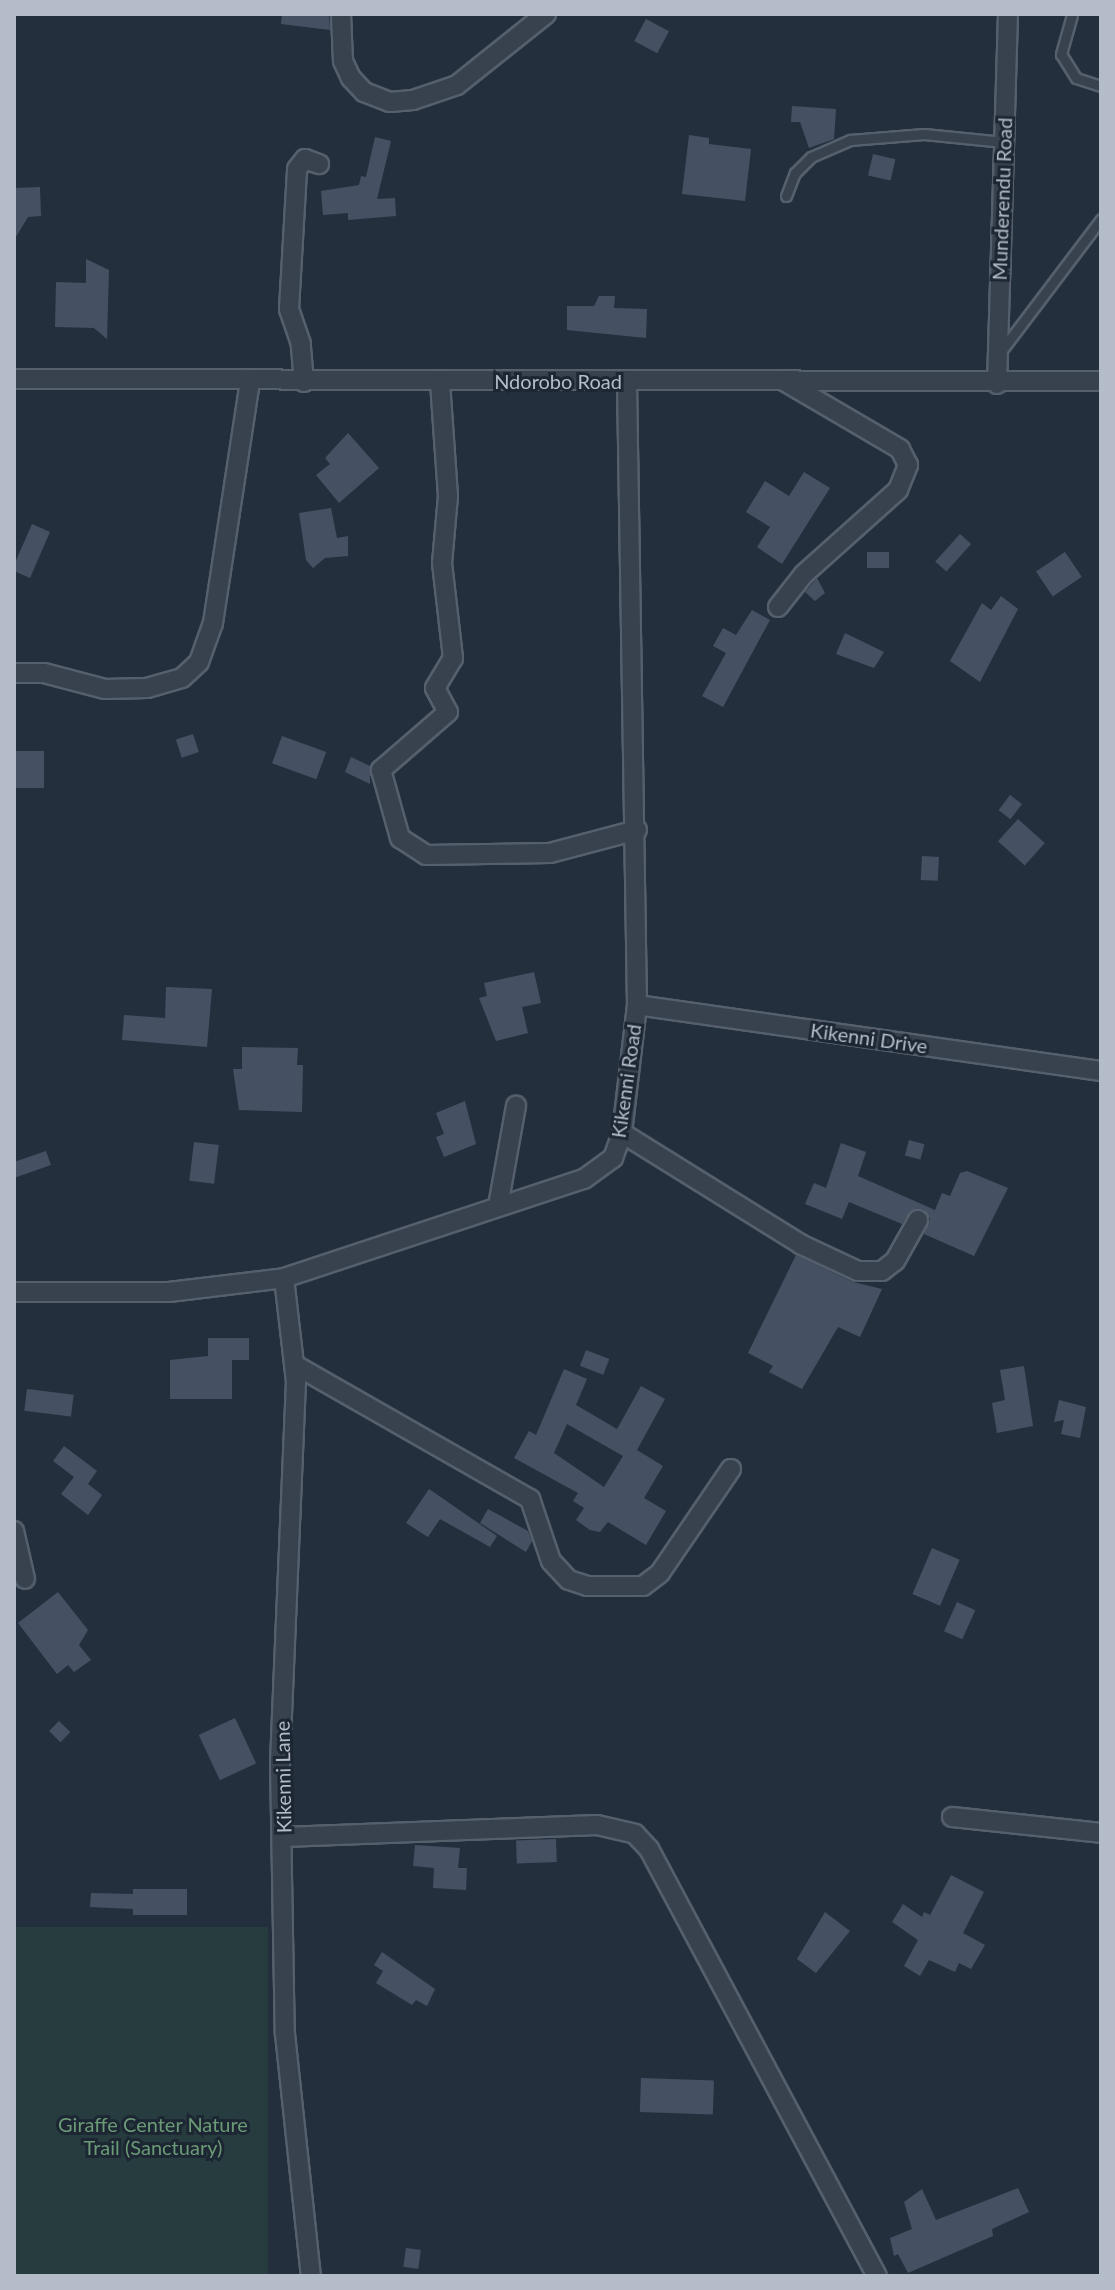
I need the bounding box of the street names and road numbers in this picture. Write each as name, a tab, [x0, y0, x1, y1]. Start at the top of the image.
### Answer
street label: Munderendu Road	[987, 117, 1017, 281]
street label: Ndorobo Road	[494, 369, 622, 393]
street label: Kikenni Drive	[809, 1018, 929, 1058]
street label: Kikenni Road	[606, 1022, 646, 1140]
street label: Kikenni Lane	[270, 1721, 296, 1833]

